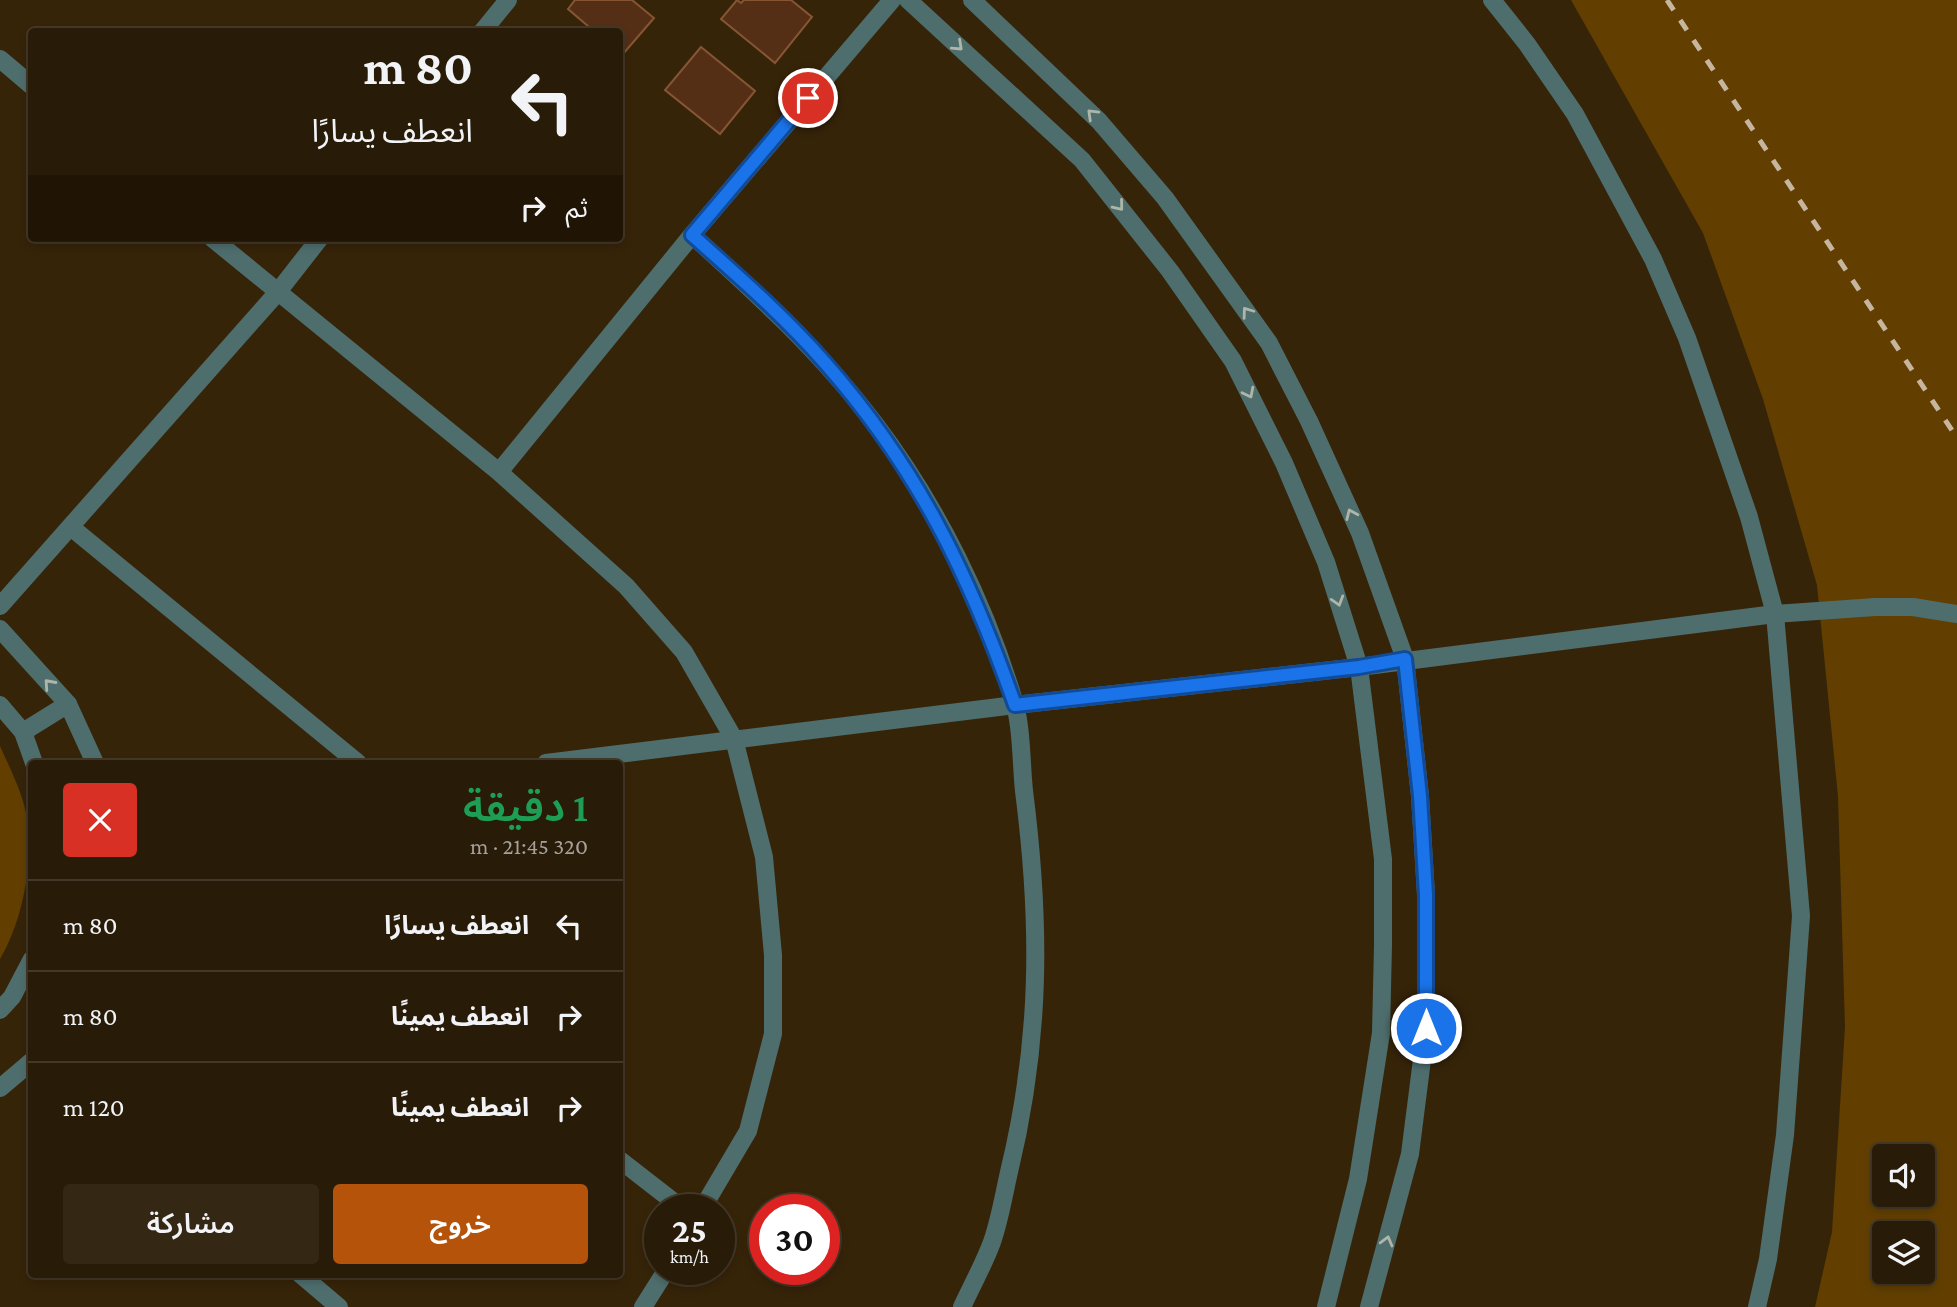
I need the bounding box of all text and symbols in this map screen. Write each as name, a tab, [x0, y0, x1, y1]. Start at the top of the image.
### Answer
one-way arrow	[950, 38, 963, 50]
text: 80 m	[364, 40, 473, 95]
icon: left	[497, 56, 588, 147]
pin	[778, 68, 838, 128]
icon: arrive	[789, 79, 827, 117]
one-way arrow	[1087, 110, 1100, 123]
text: انعطف يسارًا	[312, 113, 473, 149]
icon: right	[514, 189, 552, 227]
text: ثم	[566, 194, 588, 223]
one-way arrow	[1110, 199, 1123, 211]
one-way arrow	[1243, 307, 1255, 320]
one-way arrow	[1240, 385, 1254, 398]
one-way arrow	[1346, 508, 1360, 521]
one-way arrow	[1330, 595, 1345, 607]
one-way arrow	[45, 679, 57, 692]
button: close	[63, 783, 137, 857]
text: 1 دقيقة	[463, 783, 588, 830]
text: 320 m · 21:45	[470, 833, 588, 859]
icon: left	[550, 907, 588, 945]
text: 80 m	[63, 911, 117, 940]
text: انعطف يسارًا	[384, 911, 529, 940]
position arrow	[1389, 991, 1463, 1065]
icon: right	[550, 998, 588, 1036]
text: 80 m	[63, 1002, 117, 1031]
text: انعطف يمينًا	[391, 1002, 529, 1031]
icon: right	[550, 1089, 588, 1127]
text: 120 m	[63, 1093, 125, 1122]
text: انعطف يمينًا	[391, 1093, 529, 1122]
map controls	[1872, 1144, 1935, 1284]
button: sound	[1872, 1144, 1935, 1207]
button: مشاركة	[63, 1184, 319, 1264]
button: خروج	[333, 1184, 588, 1264]
speed limit sign: 30	[749, 1194, 840, 1285]
text: 25	[672, 1211, 707, 1250]
button: layers	[1872, 1221, 1935, 1284]
one-way arrow	[1379, 1235, 1393, 1247]
text: km/h	[670, 1247, 709, 1267]

